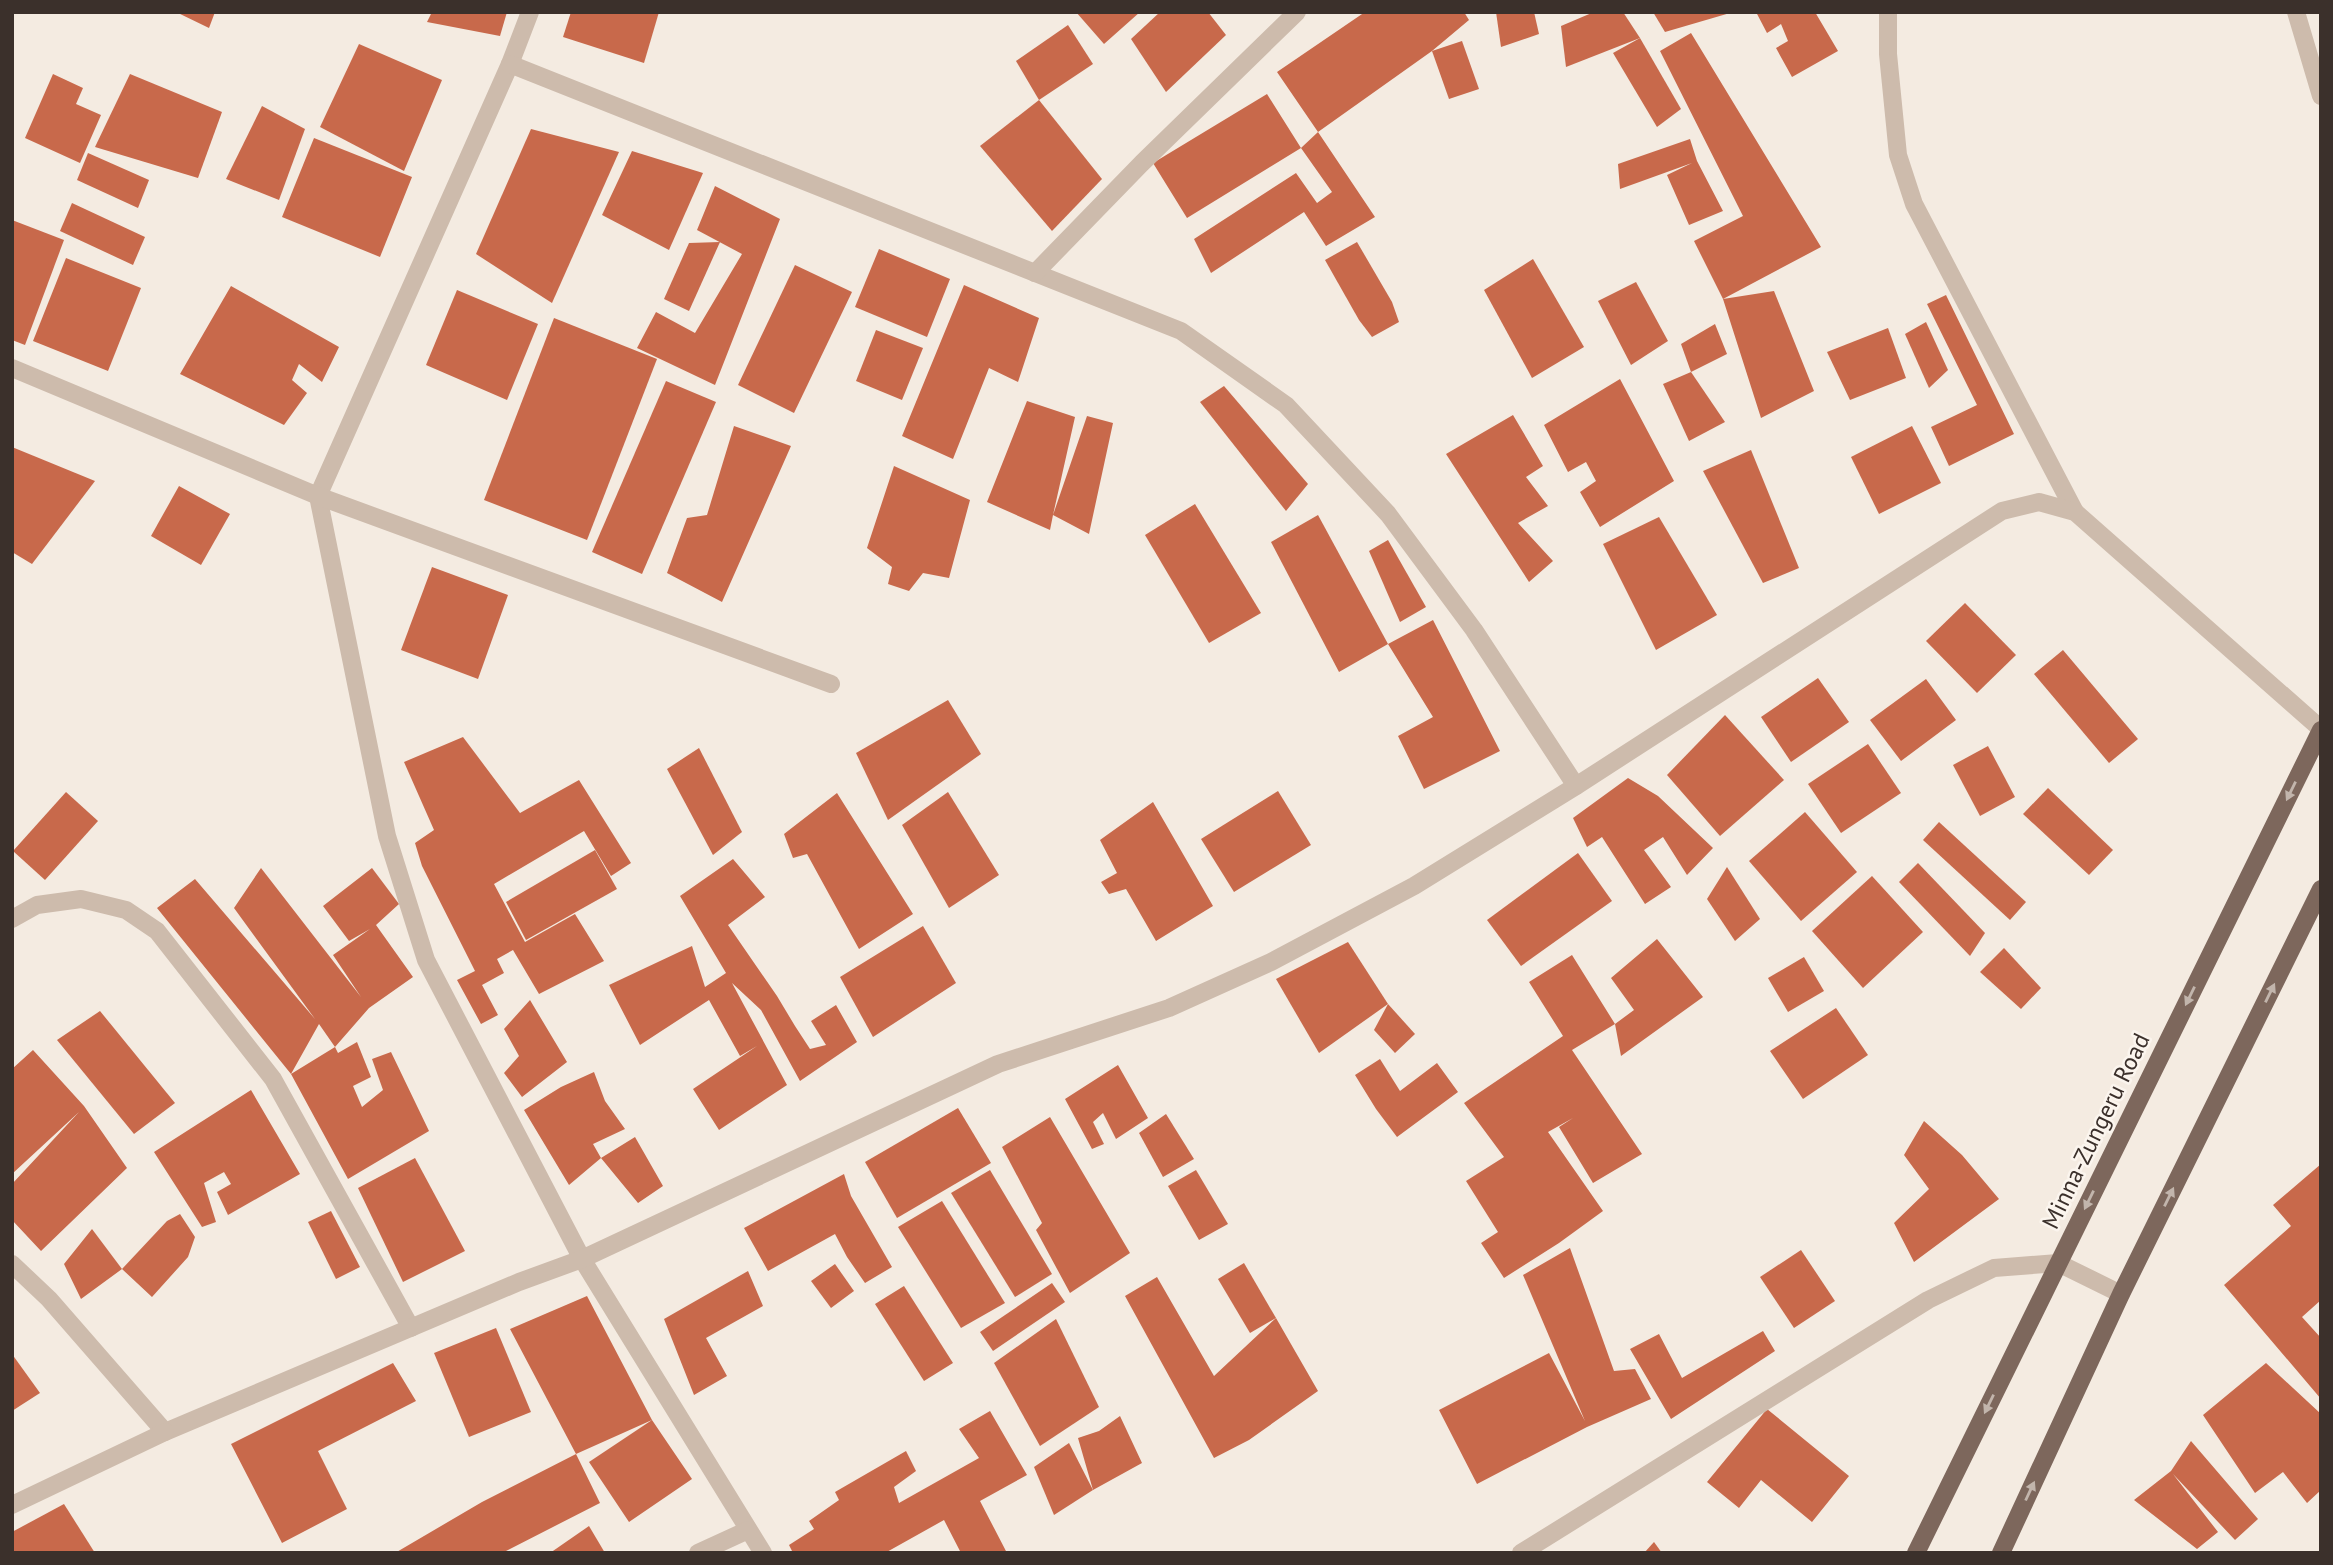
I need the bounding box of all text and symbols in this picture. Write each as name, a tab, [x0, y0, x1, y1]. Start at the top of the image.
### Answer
one-way arrow	[2285, 782, 2297, 802]
one-way arrow	[2264, 983, 2275, 1003]
one-way arrow	[2184, 986, 2195, 1006]
street label: Minna-Zungeru Road	[2035, 1028, 2156, 1234]
one-way arrow	[2163, 1187, 2175, 1207]
one-way arrow	[2084, 1190, 2095, 1210]
one-way arrow	[1983, 1394, 1995, 1414]
one-way arrow	[2024, 1481, 2036, 1501]

